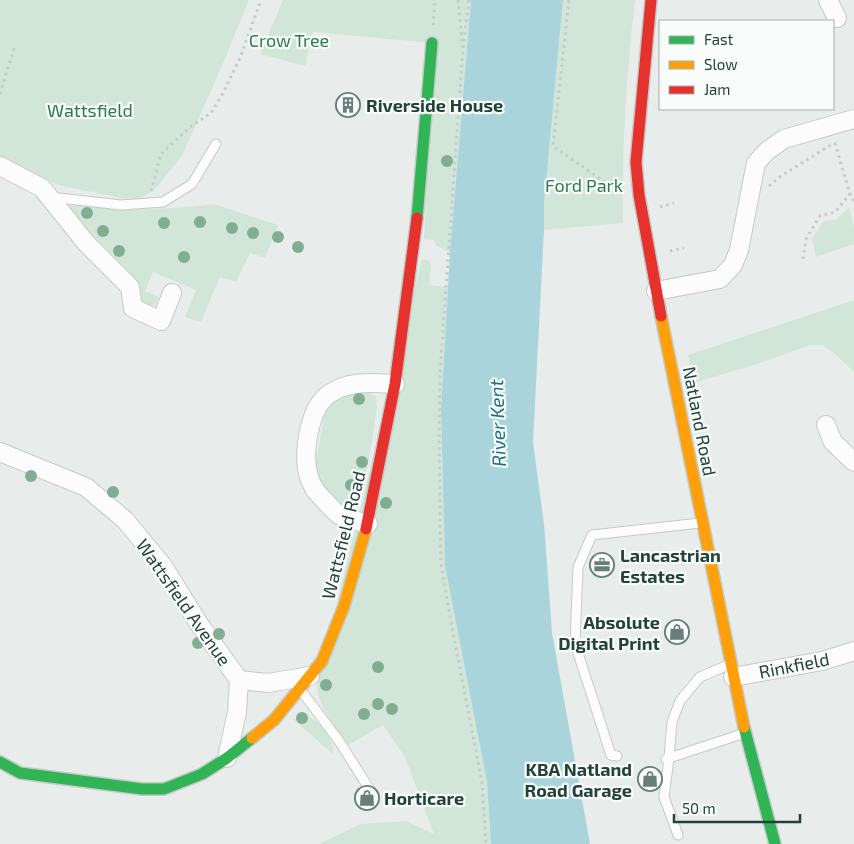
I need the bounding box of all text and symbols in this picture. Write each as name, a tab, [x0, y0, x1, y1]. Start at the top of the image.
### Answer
legend	[659, 20, 834, 110]
park label: Crow Tree	[249, 29, 329, 51]
text: Fast	[704, 30, 734, 48]
text: Slow	[704, 55, 738, 73]
text: Jam	[704, 80, 730, 98]
building icon: Riverside House	[335, 92, 361, 118]
place label: Riverside House	[366, 94, 503, 116]
park label: Wattsfield	[47, 99, 133, 121]
park label: Ford Park	[545, 174, 623, 196]
street label: Natland Road	[679, 364, 721, 478]
water label: River Kent	[484, 378, 510, 467]
street label: Wattsfield Road	[316, 469, 370, 601]
street label: Wattsfield Avenue	[132, 534, 236, 670]
place label: Lancastrian Estates	[620, 544, 721, 587]
office icon: Lancastrian Estates	[589, 552, 615, 578]
place label: Absolute Digital Print	[558, 611, 661, 654]
shop icon: Absolute Digital Print	[664, 619, 690, 645]
street label: Rinkfield	[757, 647, 831, 683]
place label: KBA Natland Road Garage	[525, 758, 632, 801]
shop icon: KBA Natland Road Garage	[637, 766, 663, 792]
shop icon: Horticare	[354, 785, 380, 811]
place label: Horticare	[384, 787, 464, 809]
scale bar	[674, 792, 800, 824]
text: 50 m	[682, 799, 716, 817]

